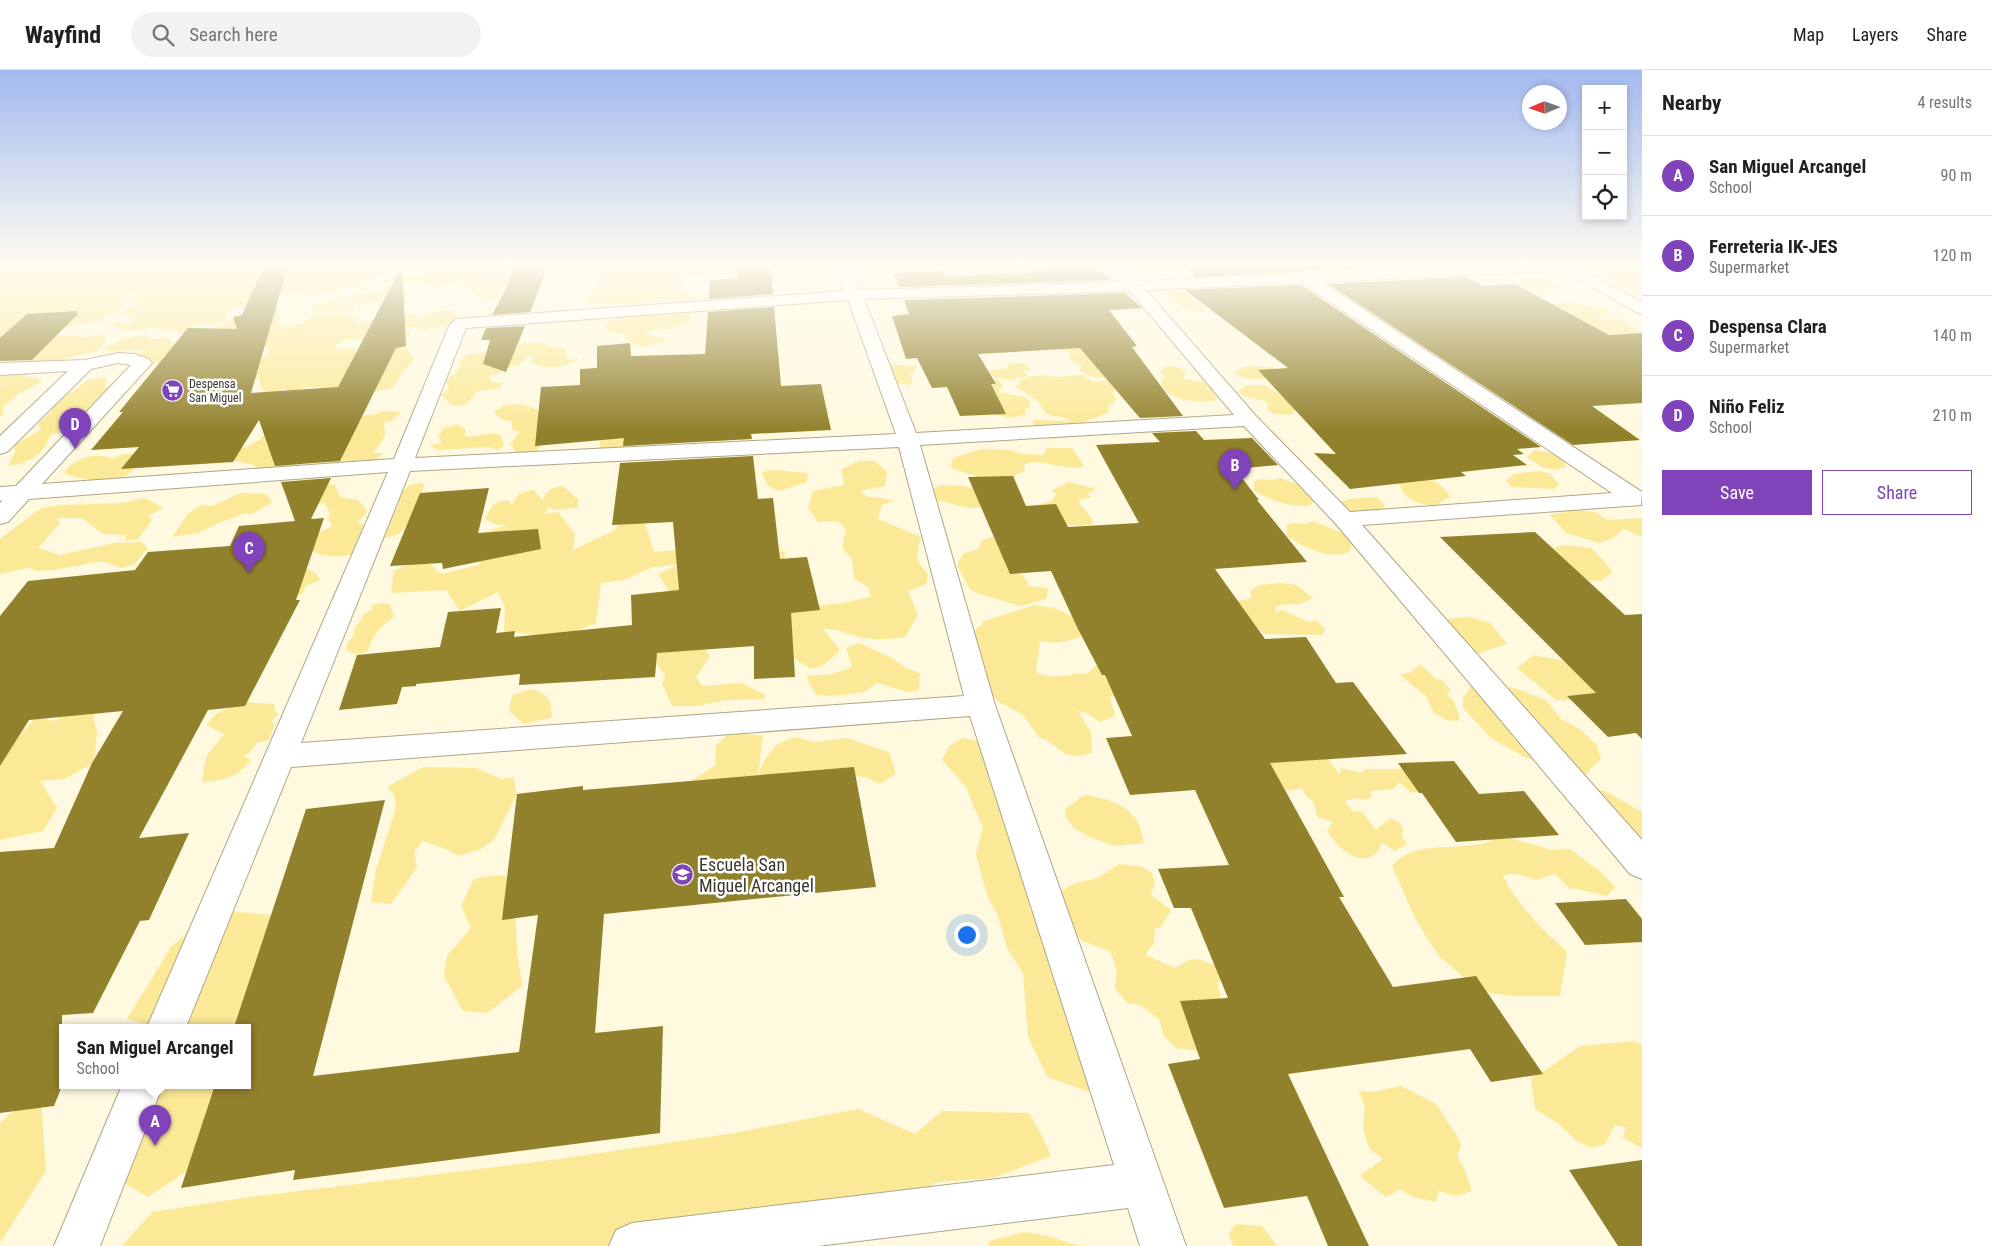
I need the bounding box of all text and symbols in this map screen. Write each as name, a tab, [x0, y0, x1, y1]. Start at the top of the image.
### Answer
search box	[131, 12, 481, 57]
text: Wayfind	[25, 21, 101, 49]
icon: search	[149, 21, 177, 49]
text: Search here	[189, 23, 278, 46]
text: Map	[1793, 24, 1824, 45]
text: Layers	[1852, 24, 1899, 45]
text: Share	[1927, 24, 1967, 45]
north arrow	[1522, 85, 1567, 130]
map controls	[1582, 85, 1627, 220]
button: +	[1582, 85, 1627, 130]
text: Nearby	[1662, 91, 1721, 115]
text: 4 results	[1917, 93, 1972, 112]
button: −	[1582, 130, 1627, 175]
text: San Miguel Arcangel	[1709, 155, 1866, 178]
text: A	[1673, 166, 1683, 185]
text: 90 m	[1940, 166, 1972, 185]
button: locate	[1582, 175, 1627, 220]
text: School	[1709, 178, 1752, 197]
text: Ferreteria IK-JES	[1709, 235, 1838, 258]
text: B	[1674, 246, 1682, 265]
text: 120 m	[1933, 246, 1972, 265]
text: Supermarket	[1709, 258, 1789, 277]
text: Despensa Clara	[1709, 315, 1827, 338]
text: C	[1673, 326, 1683, 345]
text: 140 m	[1933, 326, 1972, 345]
text: Supermarket	[1709, 338, 1789, 357]
place label: Despensa San Miguel	[189, 377, 241, 405]
supermarket icon: Despensa San Miguel	[161, 379, 185, 403]
text: Niño Feliz	[1709, 395, 1785, 418]
text: D	[1673, 406, 1683, 425]
text: 210 m	[1933, 406, 1972, 425]
pin: D	[59, 408, 91, 449]
text: School	[1709, 418, 1752, 437]
pin: B	[1219, 449, 1251, 490]
button: Save	[1662, 470, 1812, 515]
button: Share	[1822, 470, 1972, 515]
pin: C	[233, 532, 265, 573]
place label: Escuela San Miguel Arcangel	[699, 854, 814, 896]
school or university icon: Escuela San Miguel Arcangel	[671, 863, 695, 887]
your location	[954, 922, 980, 948]
popup	[59, 1024, 251, 1089]
text: San Miguel Arcangel	[76, 1036, 234, 1059]
text: School	[76, 1059, 120, 1078]
pin: A	[139, 1105, 171, 1146]

